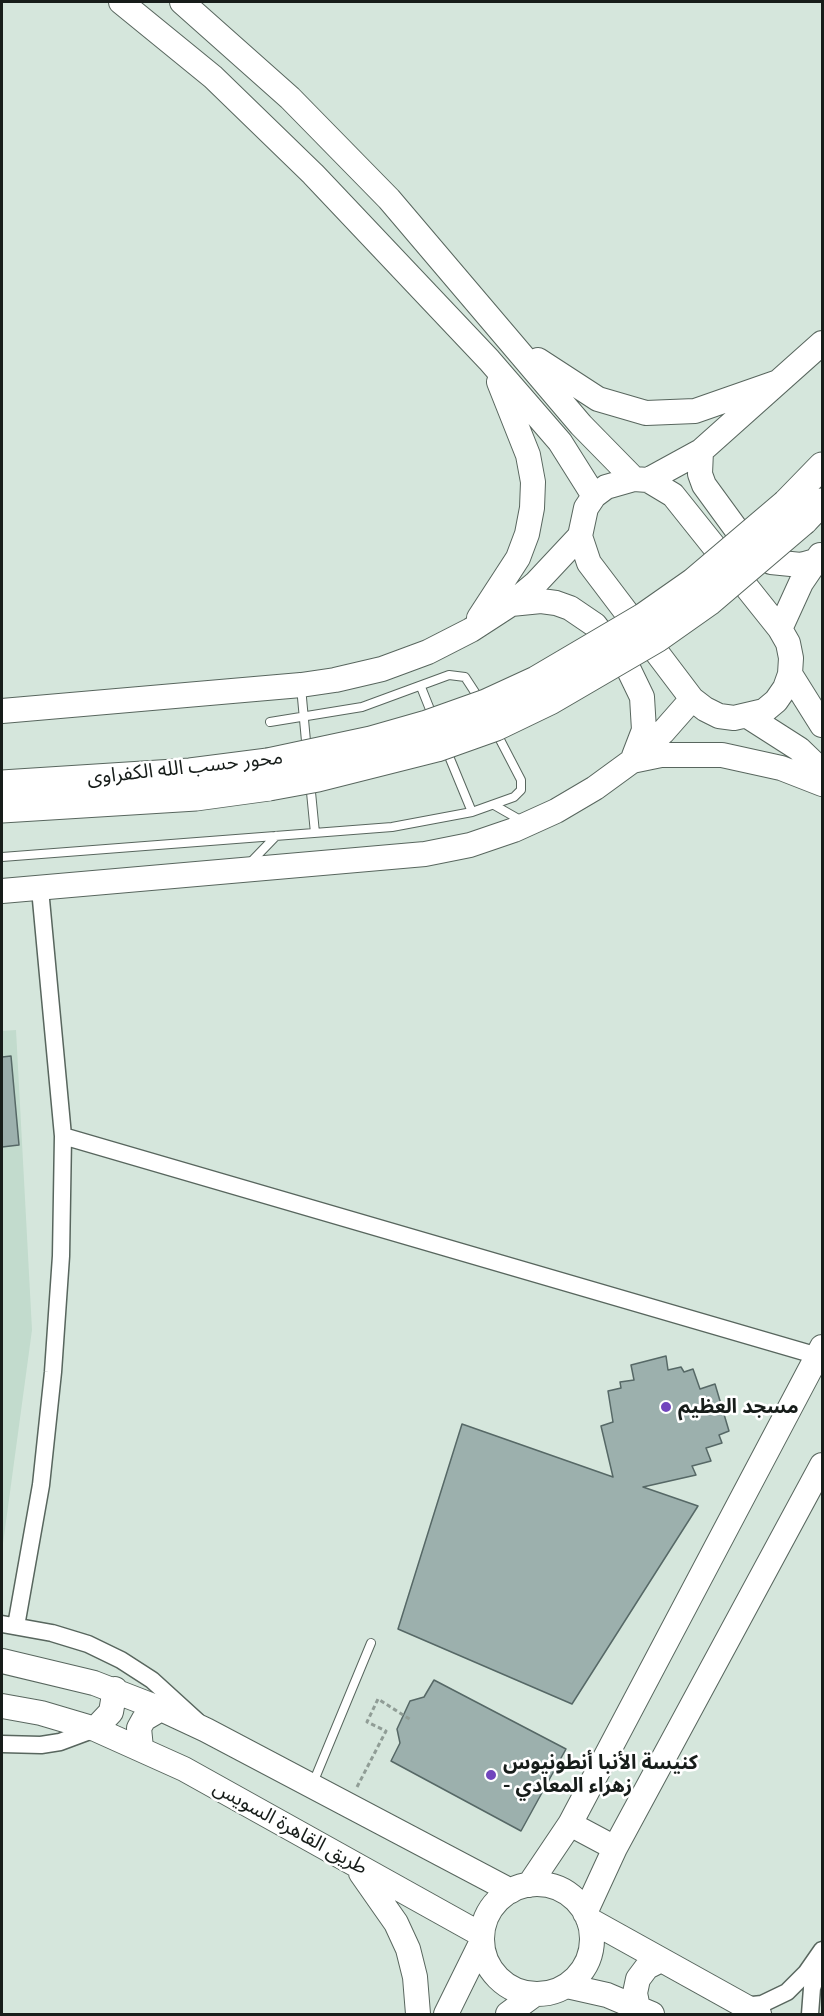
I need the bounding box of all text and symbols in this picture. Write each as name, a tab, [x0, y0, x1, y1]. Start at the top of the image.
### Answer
street label: محور حسب الله الكفراوى	[86, 746, 284, 790]
place label: مسجد العظيم	[678, 1395, 799, 1419]
marker: مسجد العظيم	[659, 1400, 673, 1414]
place label: كنيسة الأنبا أنطونيوس - زهراء المعادي	[503, 1751, 698, 1798]
marker: كنيسة الأنبا أنطونيوس - زهراء المعادي	[484, 1768, 498, 1782]
street label: طريق القاهرة السويس	[209, 1776, 371, 1880]

